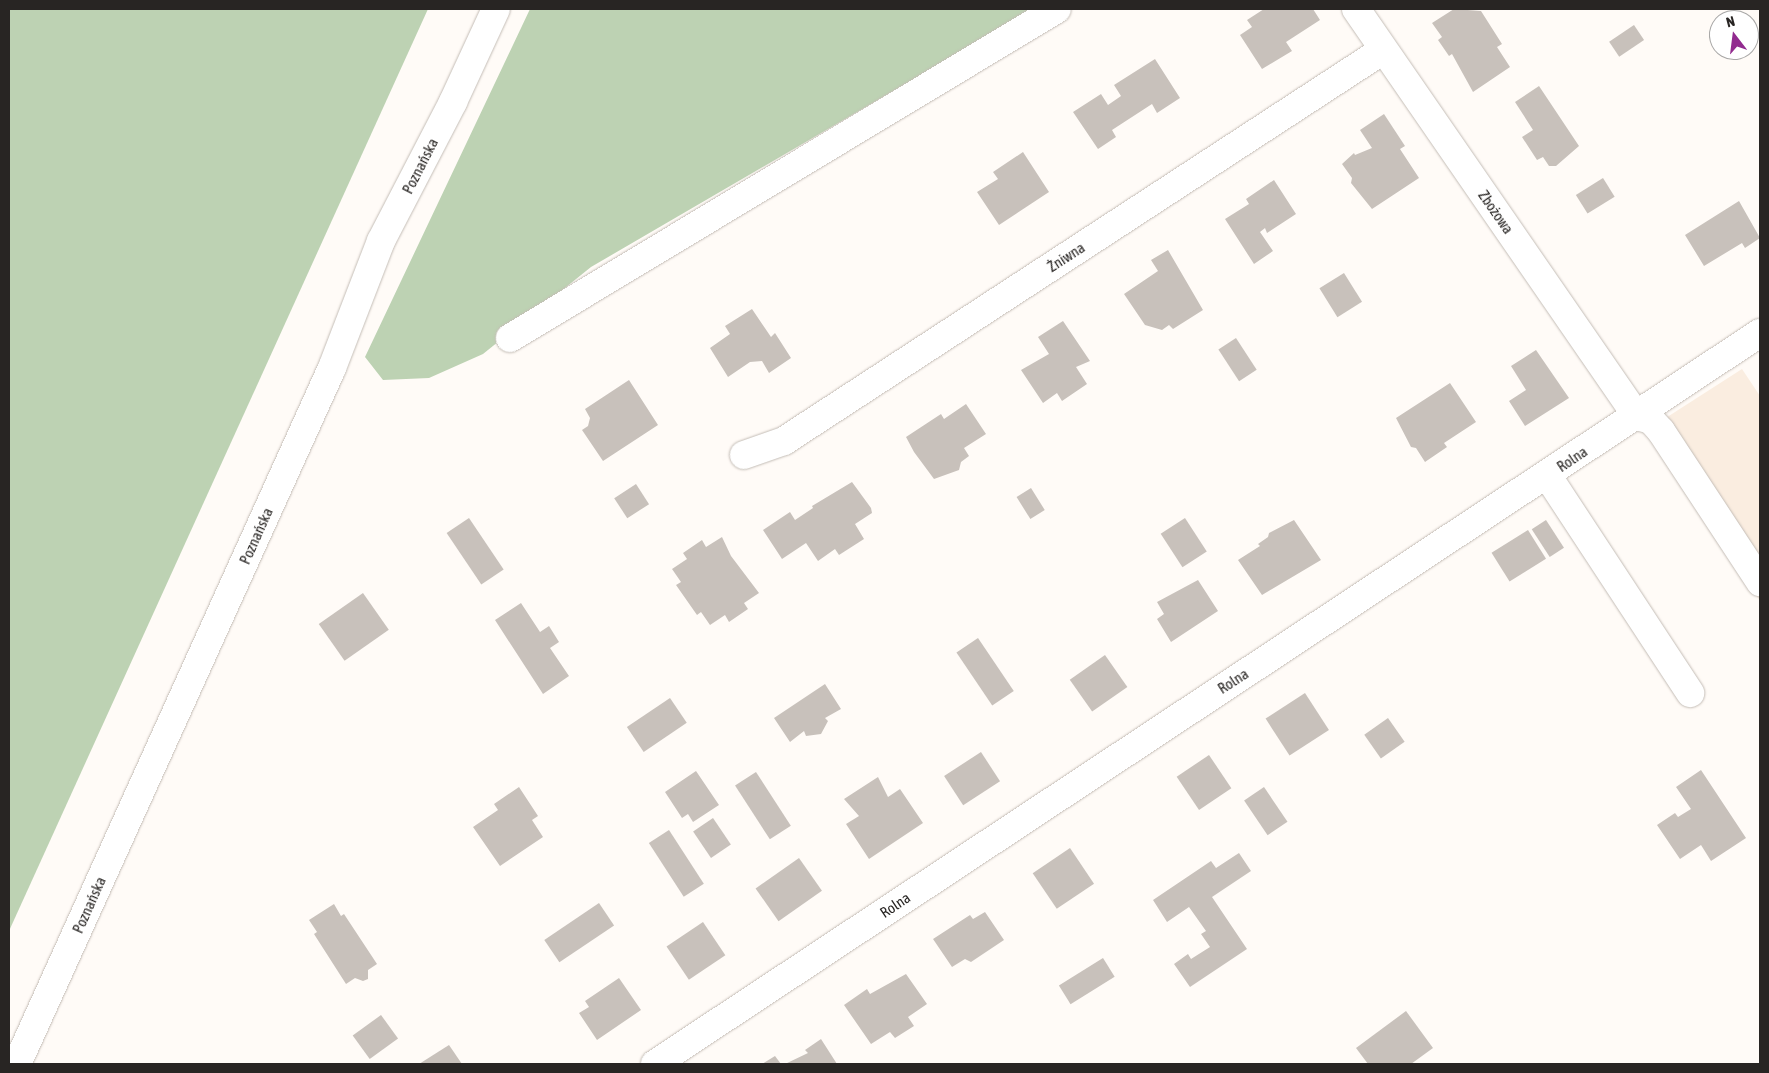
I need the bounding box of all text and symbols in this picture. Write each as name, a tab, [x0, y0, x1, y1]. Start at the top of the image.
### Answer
north arrow	[1709, 10, 1759, 60]
text: N	[1724, 13, 1736, 30]
street label: Poznańska	[398, 135, 442, 197]
street label: Zbożowa	[1475, 187, 1517, 237]
street label: Żniwna	[1044, 238, 1088, 276]
street label: Rolna	[1553, 442, 1591, 476]
street label: Poznańska	[236, 505, 276, 567]
street label: Rolna	[1214, 665, 1252, 697]
street label: Poznańska	[69, 874, 109, 936]
street label: Rolna	[876, 888, 914, 922]

